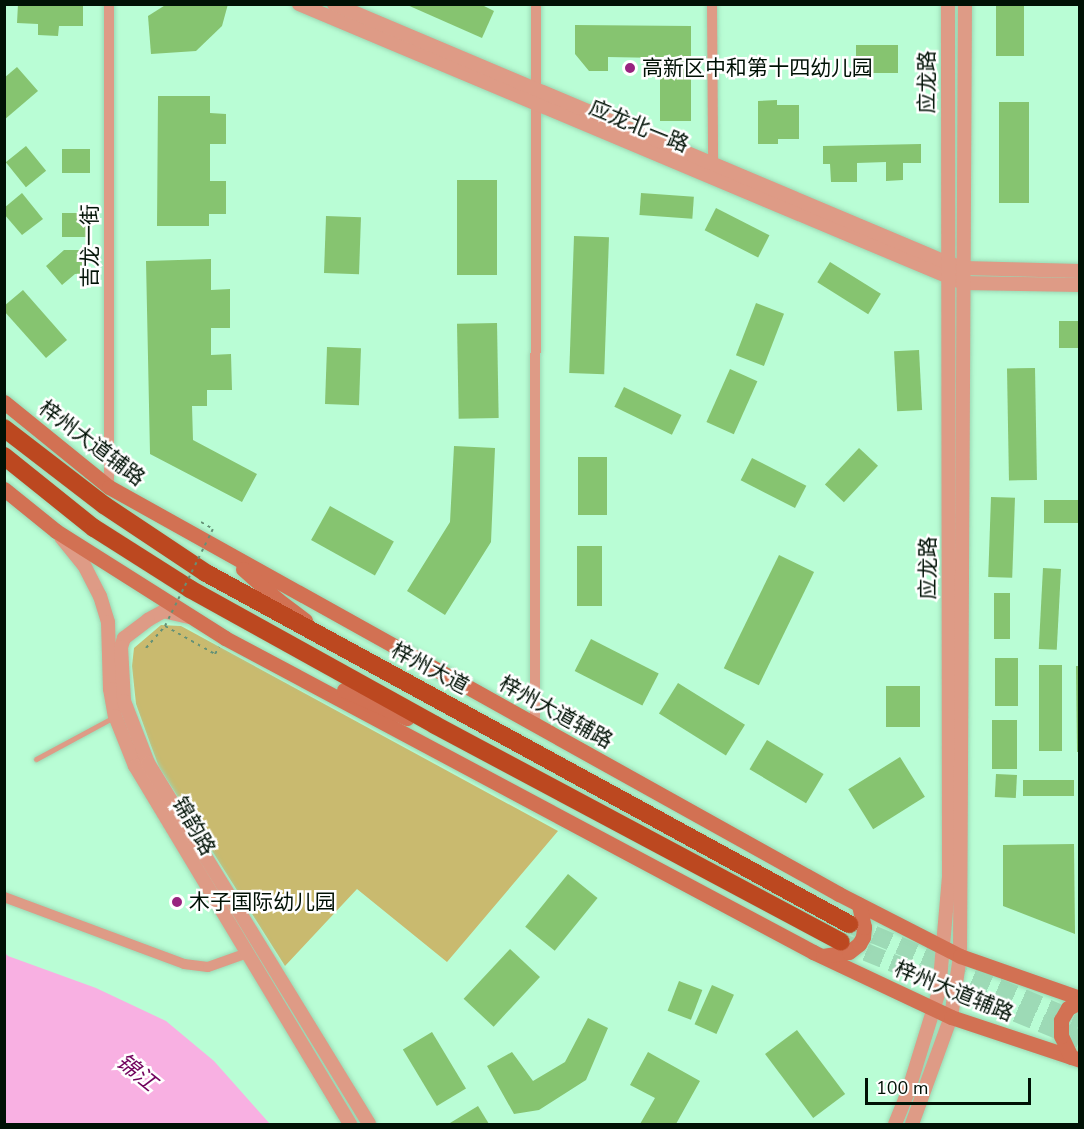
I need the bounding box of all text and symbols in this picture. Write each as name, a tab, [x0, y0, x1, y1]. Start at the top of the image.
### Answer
street label: 应龙路	[914, 51, 940, 113]
place label: 高新区中和第十四幼儿园	[642, 55, 873, 81]
marker: 高新区中和第十四幼儿园	[623, 61, 637, 75]
street label: 应龙北一路	[586, 95, 692, 157]
street label: 吉龙一街	[77, 204, 103, 288]
street label: 梓州大道辅路	[34, 395, 150, 491]
street label: 应龙路	[915, 537, 941, 599]
street label: 梓州大道	[387, 637, 473, 699]
street label: 梓州大道辅路	[495, 670, 617, 754]
street label: 锦韵路	[167, 792, 221, 860]
place label: 木子国际幼儿园	[189, 889, 336, 915]
marker: 木子国际幼儿园	[170, 895, 184, 909]
street label: 梓州大道辅路	[891, 956, 1017, 1026]
water label: 锦江	[111, 1049, 161, 1097]
scale bar	[868, 1066, 1034, 1104]
text: 100 m	[876, 1076, 928, 1100]

